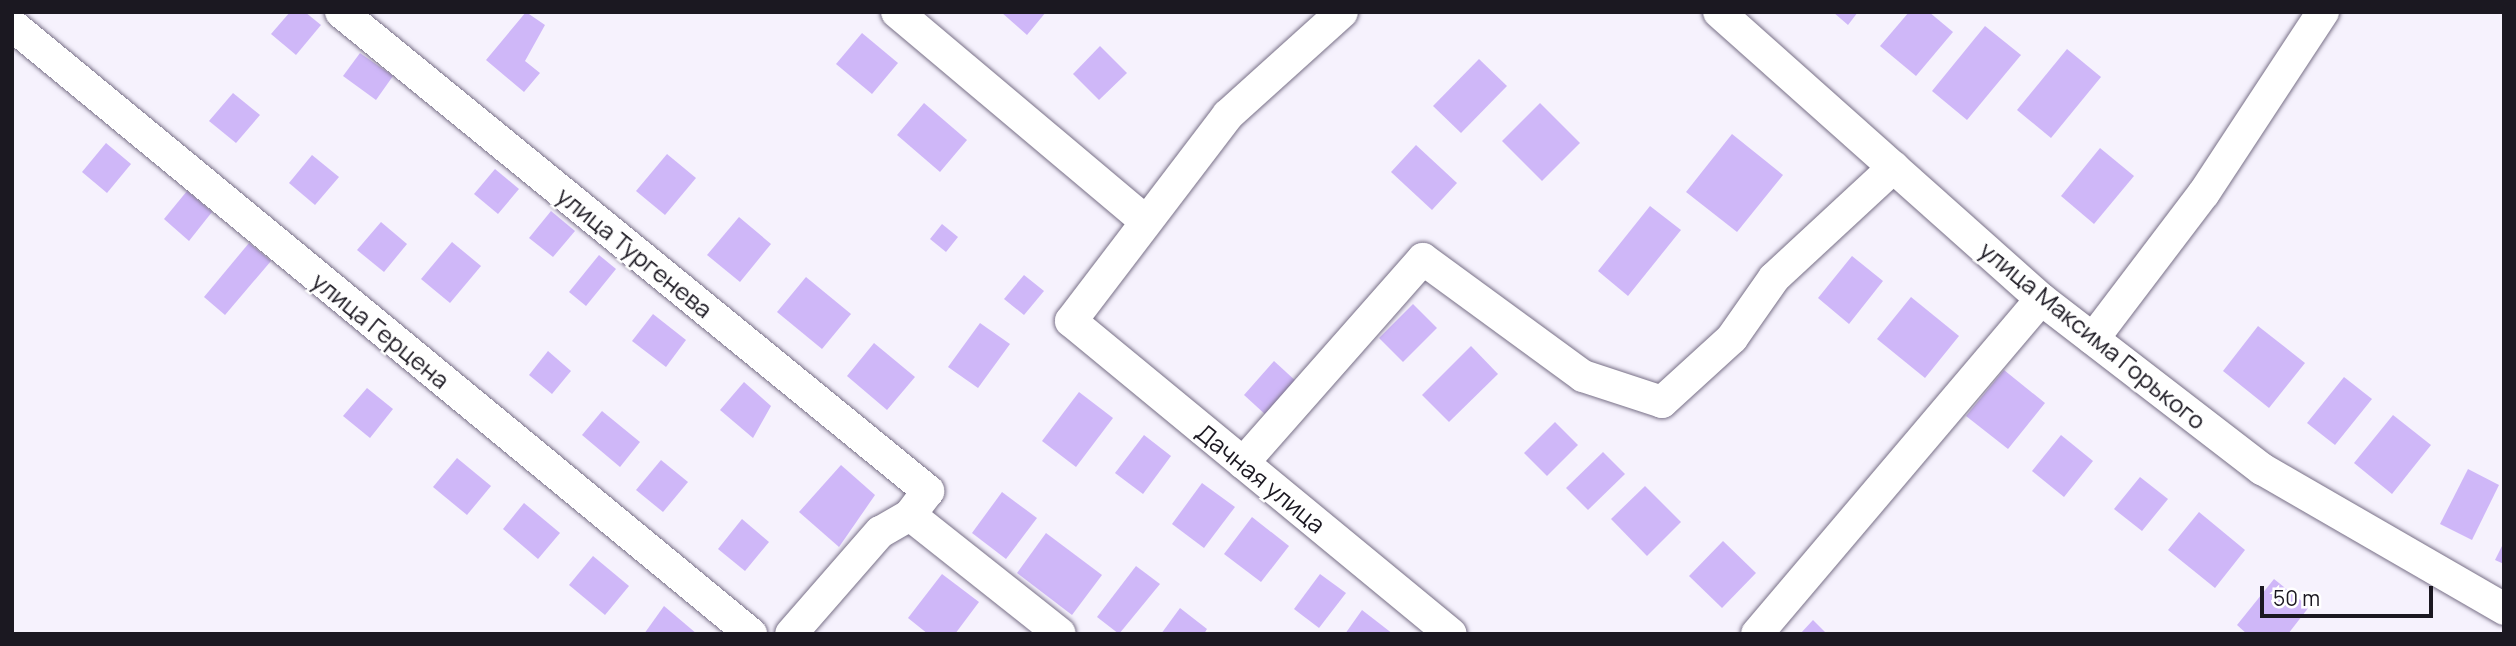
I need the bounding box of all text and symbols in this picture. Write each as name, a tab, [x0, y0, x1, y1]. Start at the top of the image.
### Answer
street label: улица Тургенева	[551, 180, 719, 324]
street label: улица Максима Горького	[1974, 235, 2212, 435]
street label: улица Герцена	[307, 266, 455, 394]
street label: Дачная улица	[1191, 417, 1331, 539]
scale bar	[2264, 572, 2437, 616]
text: 50 m	[2273, 584, 2320, 612]

